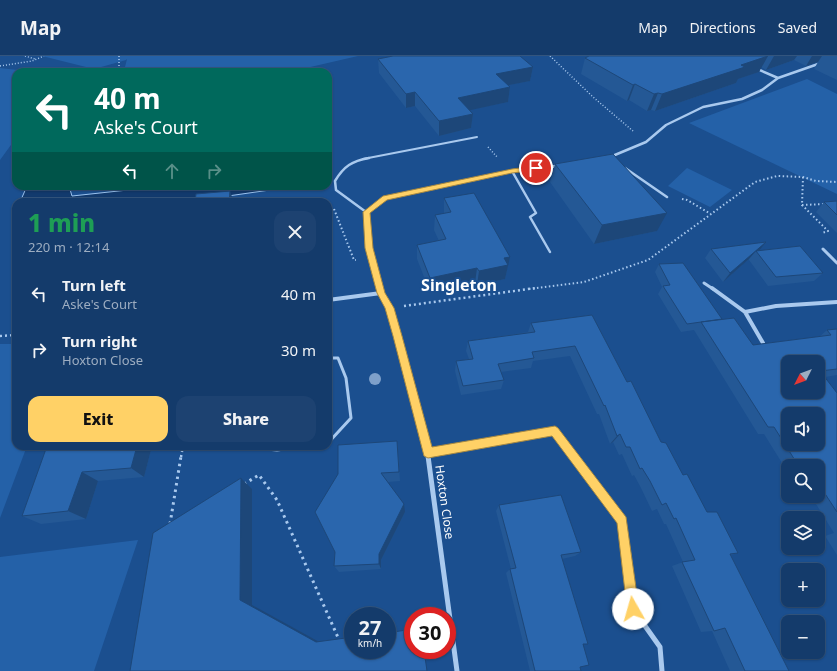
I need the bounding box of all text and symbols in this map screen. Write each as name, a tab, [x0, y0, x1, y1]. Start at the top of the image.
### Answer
text: Map	[20, 15, 61, 41]
text: Map	[638, 18, 667, 37]
text: Directions	[689, 18, 756, 37]
text: Saved	[778, 18, 817, 37]
text: 40 m	[94, 79, 161, 117]
icon: left	[28, 84, 80, 136]
text: Aske's Court	[94, 115, 198, 139]
pin	[519, 151, 553, 185]
icon: arrive	[525, 157, 547, 179]
icon: left	[119, 160, 141, 182]
icon: ahead	[161, 160, 183, 182]
icon: right	[203, 160, 225, 182]
text: 1 min	[28, 206, 95, 239]
button: close	[274, 211, 316, 253]
text: 220 m · 12:14	[28, 238, 109, 256]
district label: Singleton	[421, 274, 497, 296]
text: Turn left	[62, 275, 126, 295]
icon: left	[28, 283, 50, 305]
text: 40 m	[281, 284, 316, 304]
text: Aske's Court	[62, 295, 137, 313]
text: Turn right	[62, 331, 137, 351]
icon: right	[28, 339, 50, 361]
text: 30 m	[281, 340, 316, 360]
text: Hoxton Close	[62, 351, 143, 369]
north arrow	[781, 355, 825, 399]
map controls	[781, 355, 825, 659]
button: Exit	[28, 396, 168, 442]
button: Share	[176, 396, 316, 442]
button: sound	[781, 407, 825, 451]
button: search	[781, 459, 825, 503]
street label: Hoxton Close	[431, 464, 459, 540]
button: layers	[781, 511, 825, 555]
button: +	[781, 563, 825, 607]
position arrow	[612, 588, 654, 630]
speed limit sign: 30	[404, 607, 456, 659]
text: 27	[359, 614, 381, 641]
button: −	[781, 615, 825, 659]
text: km/h	[358, 636, 382, 650]

